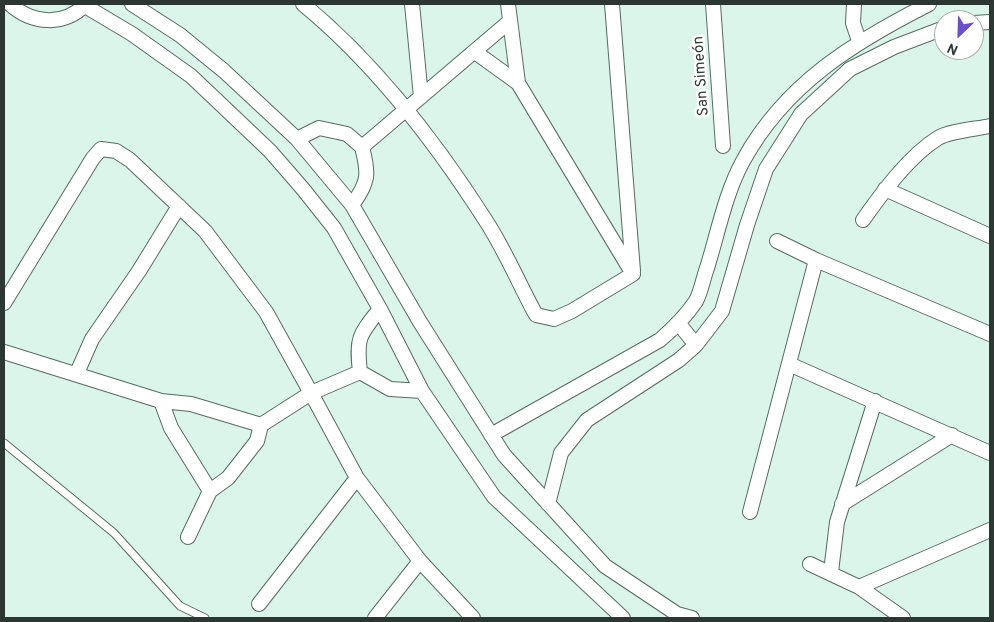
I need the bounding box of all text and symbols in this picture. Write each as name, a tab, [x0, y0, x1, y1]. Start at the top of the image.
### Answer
north arrow	[934, 10, 984, 60]
street label: San Simeón	[690, 36, 714, 116]
text: N	[945, 38, 961, 58]

